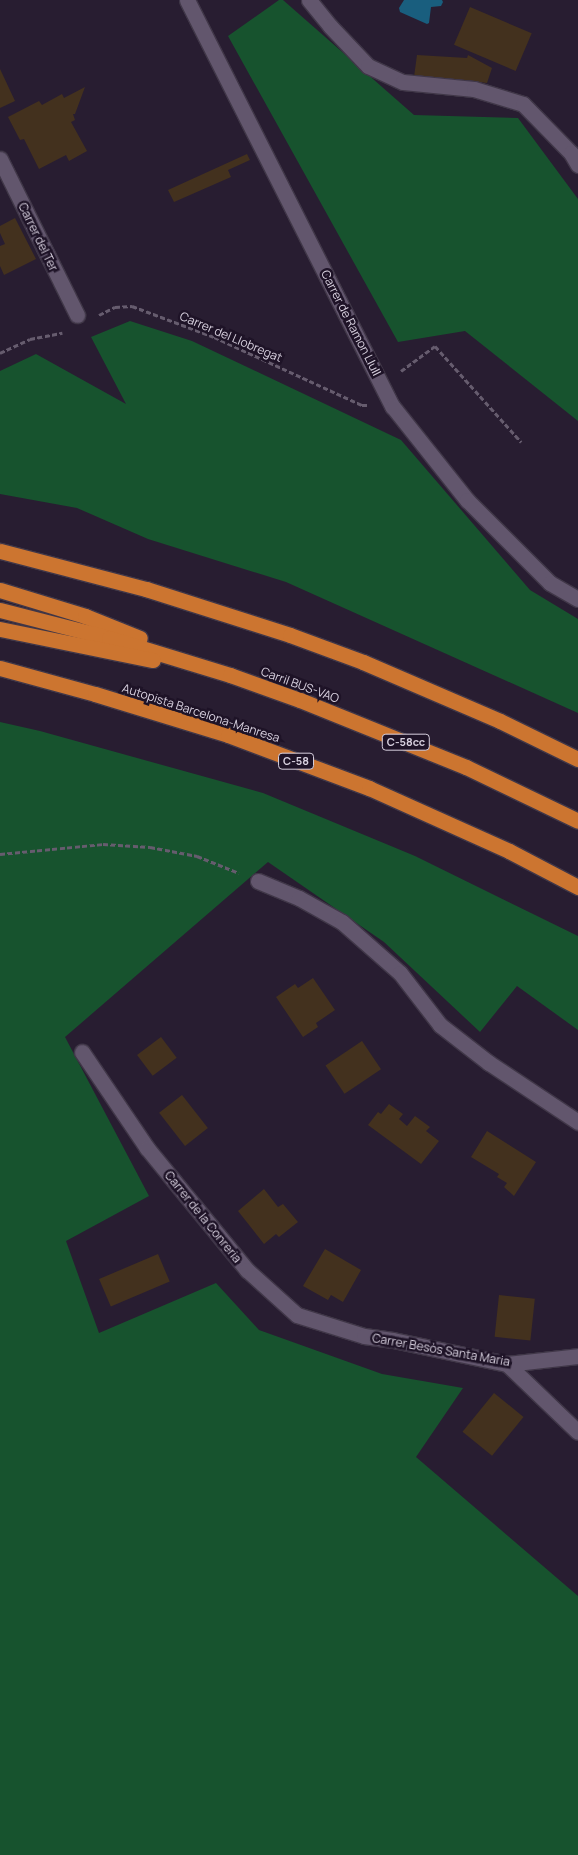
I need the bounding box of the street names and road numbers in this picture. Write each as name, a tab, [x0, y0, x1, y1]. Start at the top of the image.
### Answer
street label: Carrer del Ter	[15, 200, 61, 274]
street label: Carrer de Ramon Llull	[318, 268, 384, 378]
street label: Carrer del Llobregat	[178, 309, 284, 365]
street label: Carril BUS-VAO	[259, 664, 341, 706]
street label: Autopista Barcelona-Manresa	[120, 681, 282, 745]
road number: C-58cc	[381, 734, 431, 750]
road number: C-58	[277, 752, 315, 769]
street label: Carrer de la Conreria	[162, 1168, 244, 1266]
street label: Carrer Besòs Santa Maria	[371, 1331, 511, 1369]

